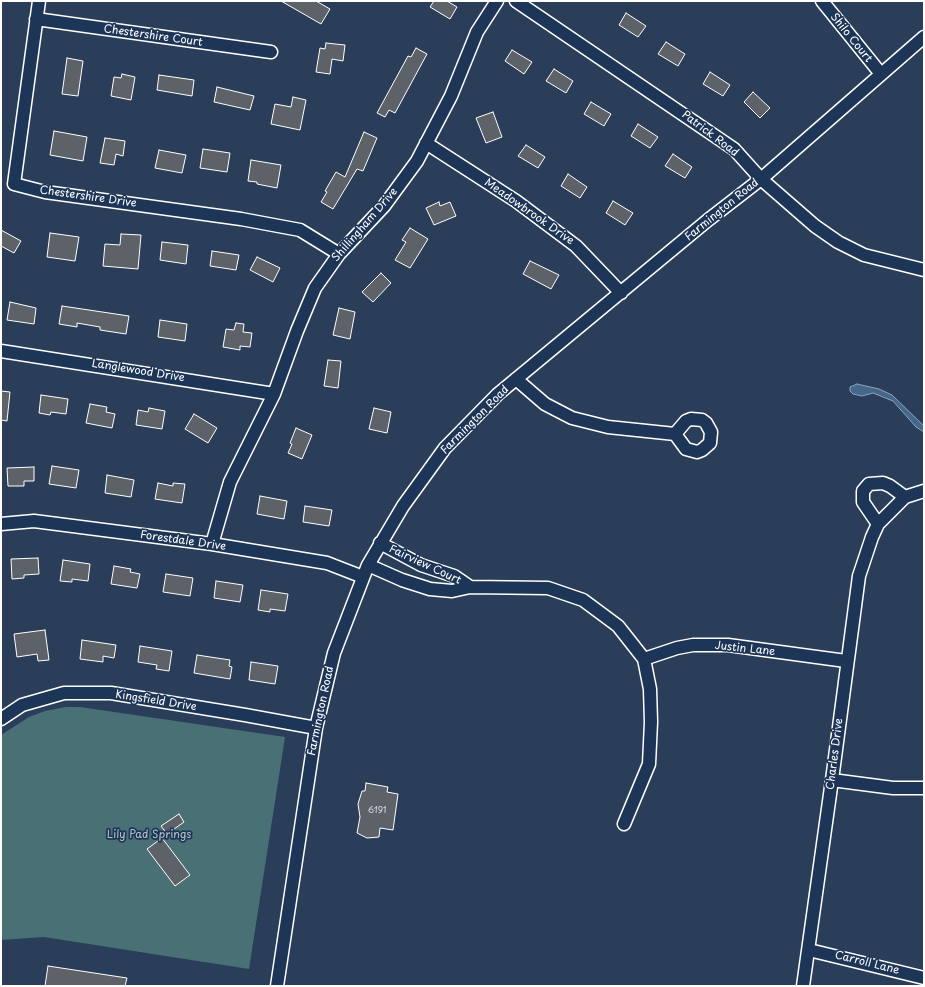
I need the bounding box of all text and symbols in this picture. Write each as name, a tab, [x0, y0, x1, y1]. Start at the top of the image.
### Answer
street label: Shilo Court	[827, 11, 875, 65]
street label: Chestershire Court	[103, 23, 203, 49]
street label: Patrick Road	[679, 108, 741, 160]
street label: Meadowbrook Drive	[482, 176, 576, 248]
street label: Farmington Road	[682, 176, 762, 244]
street label: Chestershire Drive	[39, 184, 137, 210]
street label: Shillingham Drive	[329, 185, 401, 265]
street label: Langlewood Drive	[91, 357, 185, 385]
street label: Farmington Road	[438, 383, 512, 457]
street label: Forestdale Drive	[139, 528, 227, 554]
street label: Fairview Court	[387, 543, 463, 587]
street label: Justin Lane	[714, 639, 776, 659]
street label: Farmington Road	[305, 665, 337, 757]
street label: Kingsfield Drive	[114, 688, 198, 714]
street label: Charles Drive	[824, 717, 846, 791]
house number: 6191	[368, 806, 386, 816]
park label: Lily Pad Springs	[107, 828, 191, 842]
street label: Carroll Lane	[833, 949, 901, 977]

